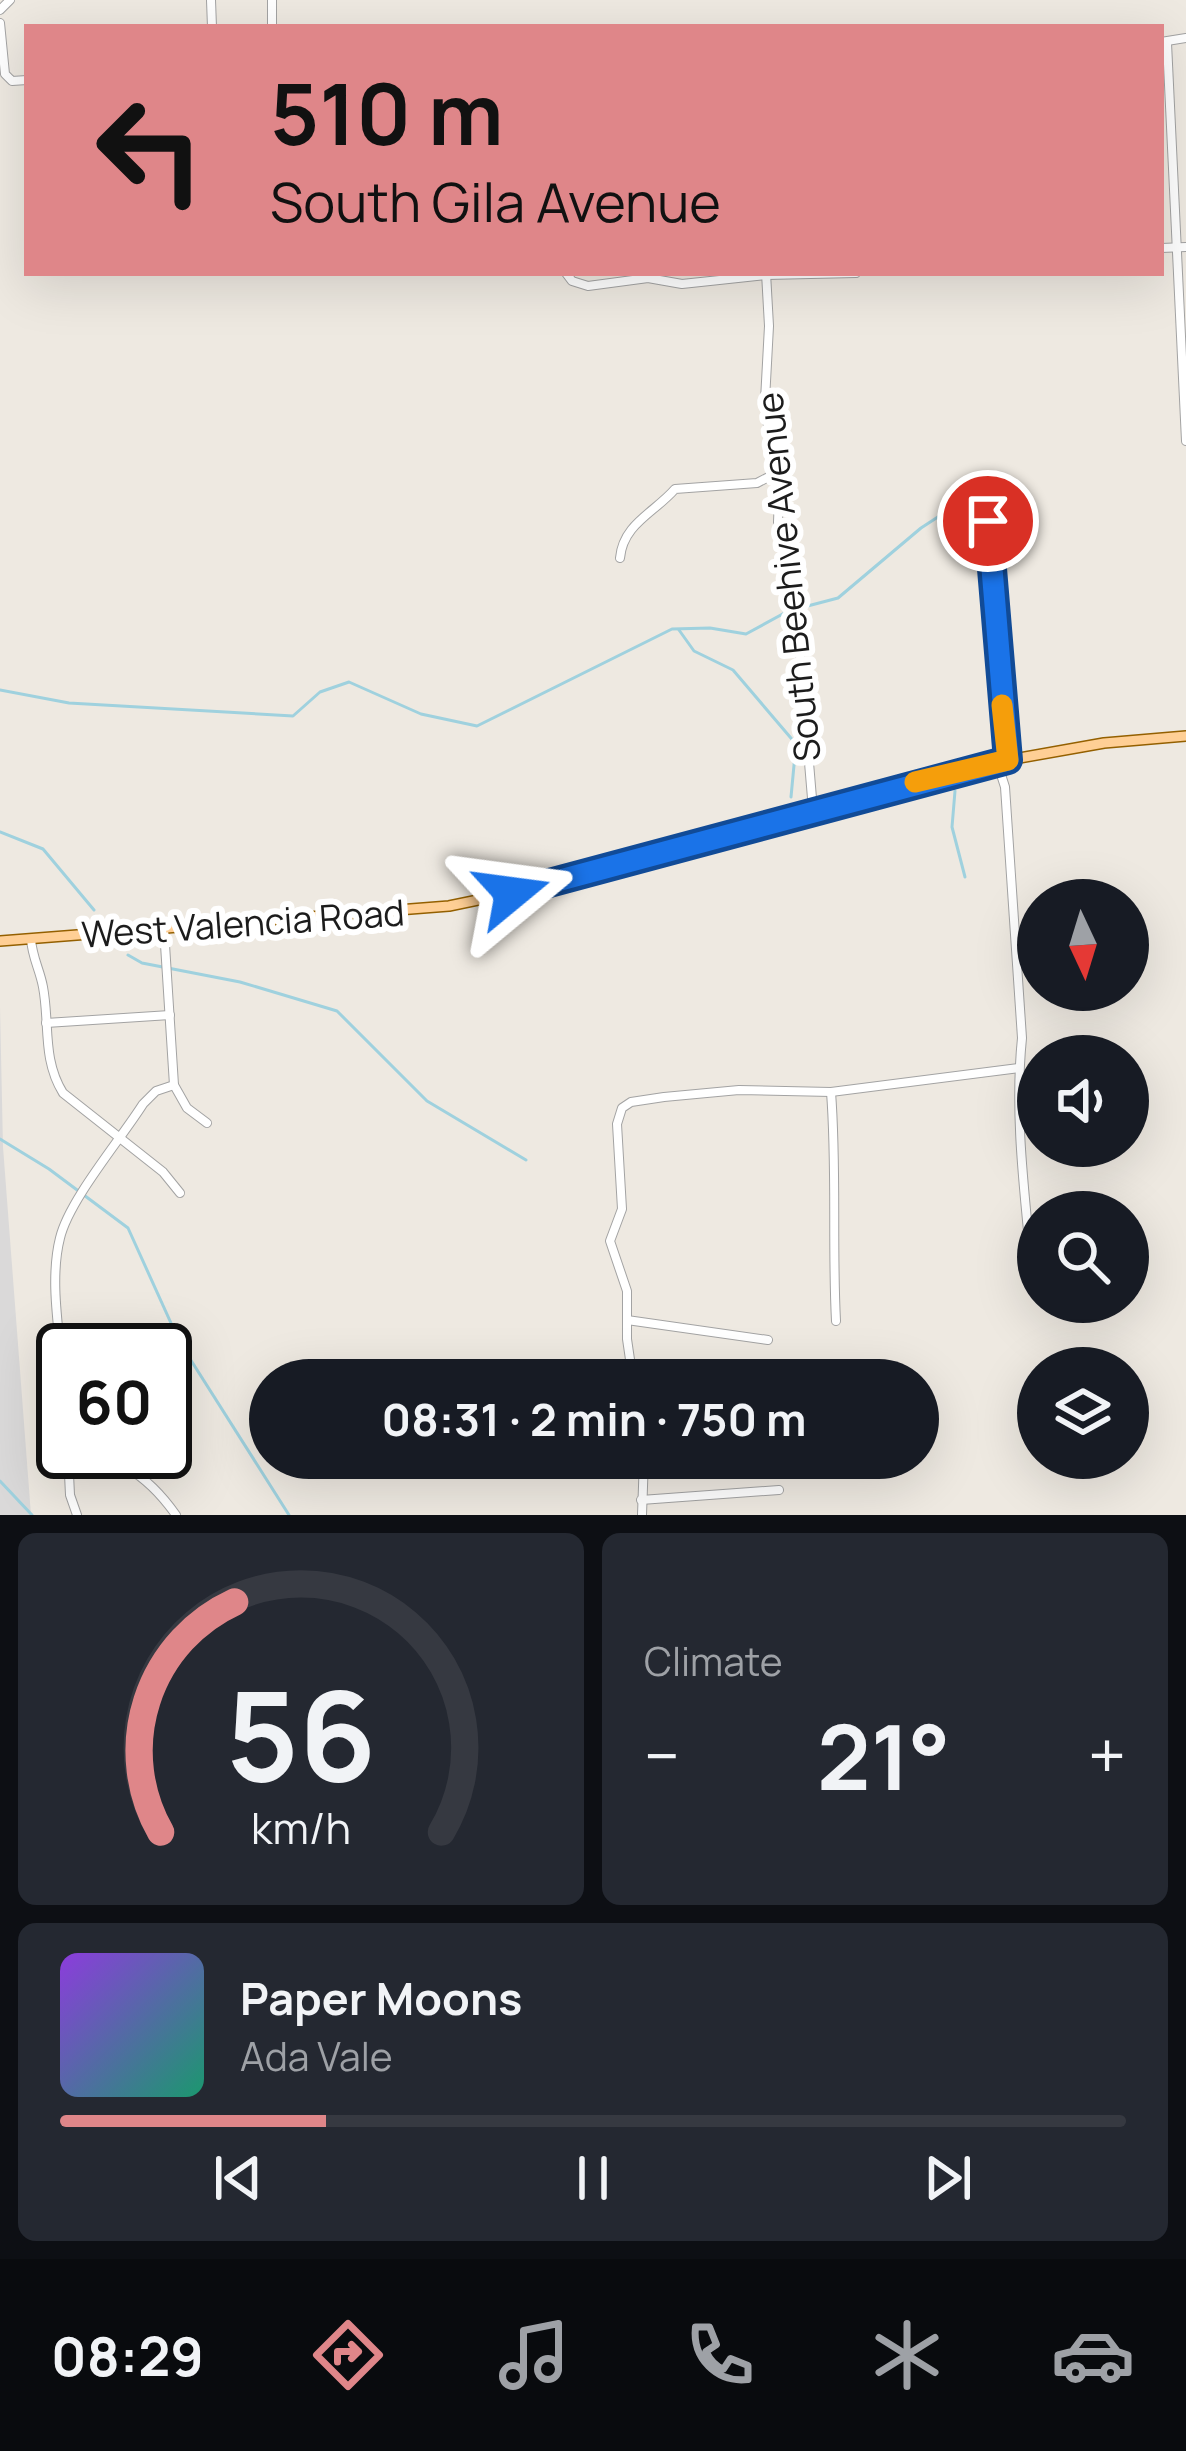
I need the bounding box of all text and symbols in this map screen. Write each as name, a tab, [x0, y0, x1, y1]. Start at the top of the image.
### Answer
text: 510 m	[270, 55, 504, 170]
icon: left	[72, 72, 228, 228]
text: South Gila Avenue	[270, 164, 721, 238]
street label: South Beehive Avenue	[744, 390, 832, 764]
pin	[937, 470, 1039, 572]
icon: arrive	[955, 488, 1021, 554]
position arrow	[449, 830, 575, 956]
north arrow	[1017, 879, 1149, 1011]
map controls	[1017, 879, 1149, 1479]
street label: West Valencia Road	[80, 887, 406, 959]
button: sound	[1017, 1035, 1149, 1167]
button: search	[1017, 1191, 1149, 1323]
speed limit sign: 60	[36, 1323, 192, 1479]
button: layers	[1017, 1347, 1149, 1479]
text: 08:31 · 2 min · 750 m	[382, 1388, 806, 1450]
text: Climate	[644, 1634, 783, 1688]
text: 56	[226, 1648, 376, 1818]
text: 21°	[817, 1694, 951, 1817]
text: −	[644, 1710, 680, 1800]
text: +	[1088, 1710, 1126, 1800]
text: km/h	[251, 1798, 351, 1857]
text: Paper Moons	[240, 1967, 522, 2029]
text: Ada Vale	[240, 2029, 393, 2083]
icon: previous	[205, 2145, 271, 2211]
icon: pause	[560, 2145, 626, 2211]
icon: next	[915, 2145, 981, 2211]
icon: directions	[306, 2313, 390, 2397]
icon: music	[492, 2313, 576, 2397]
icon: phone	[678, 2313, 762, 2397]
icon: climate	[865, 2313, 949, 2397]
icon: car	[1051, 2313, 1135, 2397]
text: 08:29	[51, 2318, 204, 2392]

